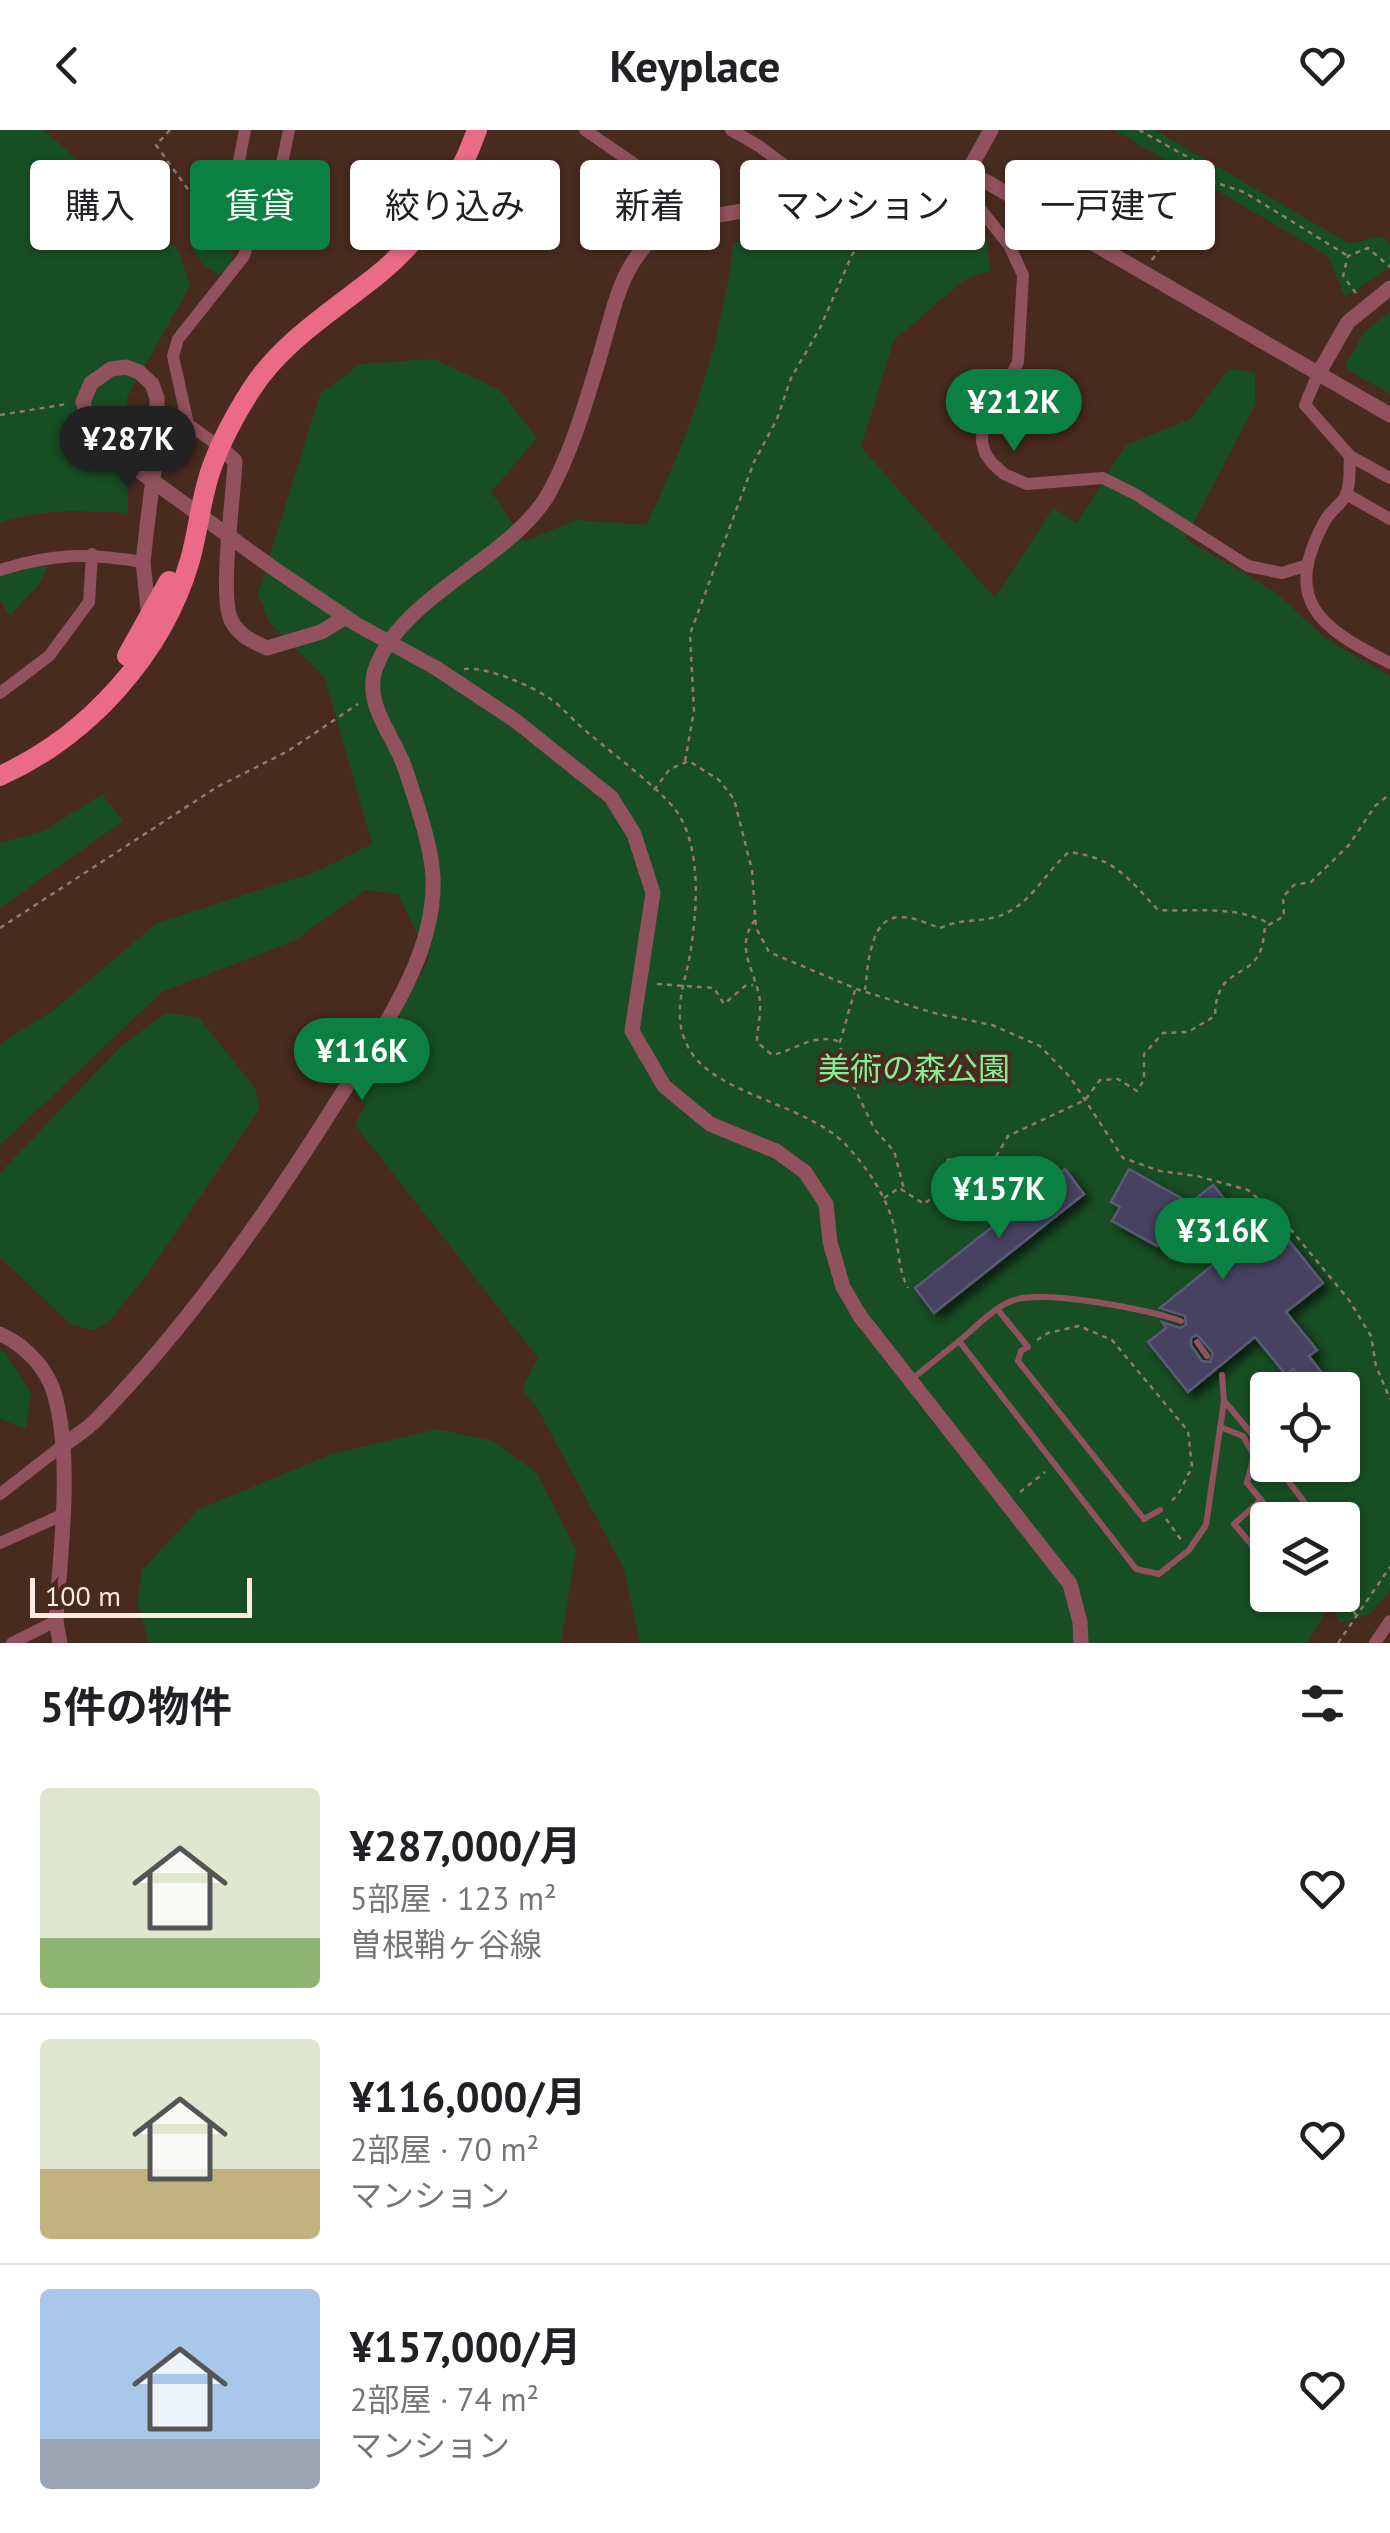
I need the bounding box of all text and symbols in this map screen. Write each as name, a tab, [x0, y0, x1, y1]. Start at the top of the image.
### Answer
text: Keyplace	[610, 36, 780, 94]
icon: back	[40, 38, 95, 93]
icon: heart	[1295, 38, 1350, 93]
chip: 購入	[30, 160, 170, 250]
chip: 賃貸	[190, 160, 330, 250]
chip: 絞り込み	[350, 160, 560, 250]
chip: 新着	[580, 160, 720, 250]
chip: マンション	[740, 160, 985, 250]
chip: 一戸建て	[1005, 160, 1215, 250]
pin: ¥212K	[944, 369, 1084, 454]
text: ¥212K	[968, 380, 1060, 422]
pin: ¥287K	[58, 406, 198, 491]
text: ¥287K	[82, 417, 174, 459]
pin: ¥116K	[292, 1018, 432, 1103]
text: ¥116K	[316, 1029, 408, 1071]
park label: 美術の森公園	[818, 1047, 1010, 1089]
pin: ¥157K	[929, 1156, 1069, 1241]
text: ¥157K	[953, 1167, 1045, 1209]
pin: ¥316K	[1153, 1198, 1293, 1283]
text: ¥316K	[1177, 1209, 1269, 1251]
map controls	[1250, 1372, 1360, 1612]
button: locate	[1250, 1372, 1360, 1482]
button: layers	[1250, 1502, 1360, 1612]
scale bar	[30, 1573, 252, 1618]
text: 100 m	[45, 1577, 121, 1614]
icon: filters	[1295, 1676, 1350, 1731]
text: 5件の物件	[40, 1679, 232, 1734]
text: ¥287,000/月	[350, 1818, 581, 1873]
icon: home	[120, 1828, 240, 1948]
icon: heart	[1295, 1861, 1350, 1916]
text: 5部屋 · 123 m²	[350, 1877, 557, 1919]
text: 曽根鞘ヶ谷線	[350, 1923, 542, 1965]
text: ¥116,000/月	[350, 2069, 586, 2124]
icon: home	[120, 2079, 240, 2199]
icon: heart	[1295, 2112, 1350, 2167]
text: 2部屋 · 70 m²	[350, 2128, 539, 2170]
text: マンション	[350, 2174, 510, 2216]
text: ¥157,000/月	[350, 2319, 581, 2374]
icon: home	[120, 2329, 240, 2449]
icon: heart	[1295, 2362, 1350, 2417]
text: 2部屋 · 74 m²	[350, 2378, 539, 2420]
text: マンション	[350, 2424, 510, 2466]

